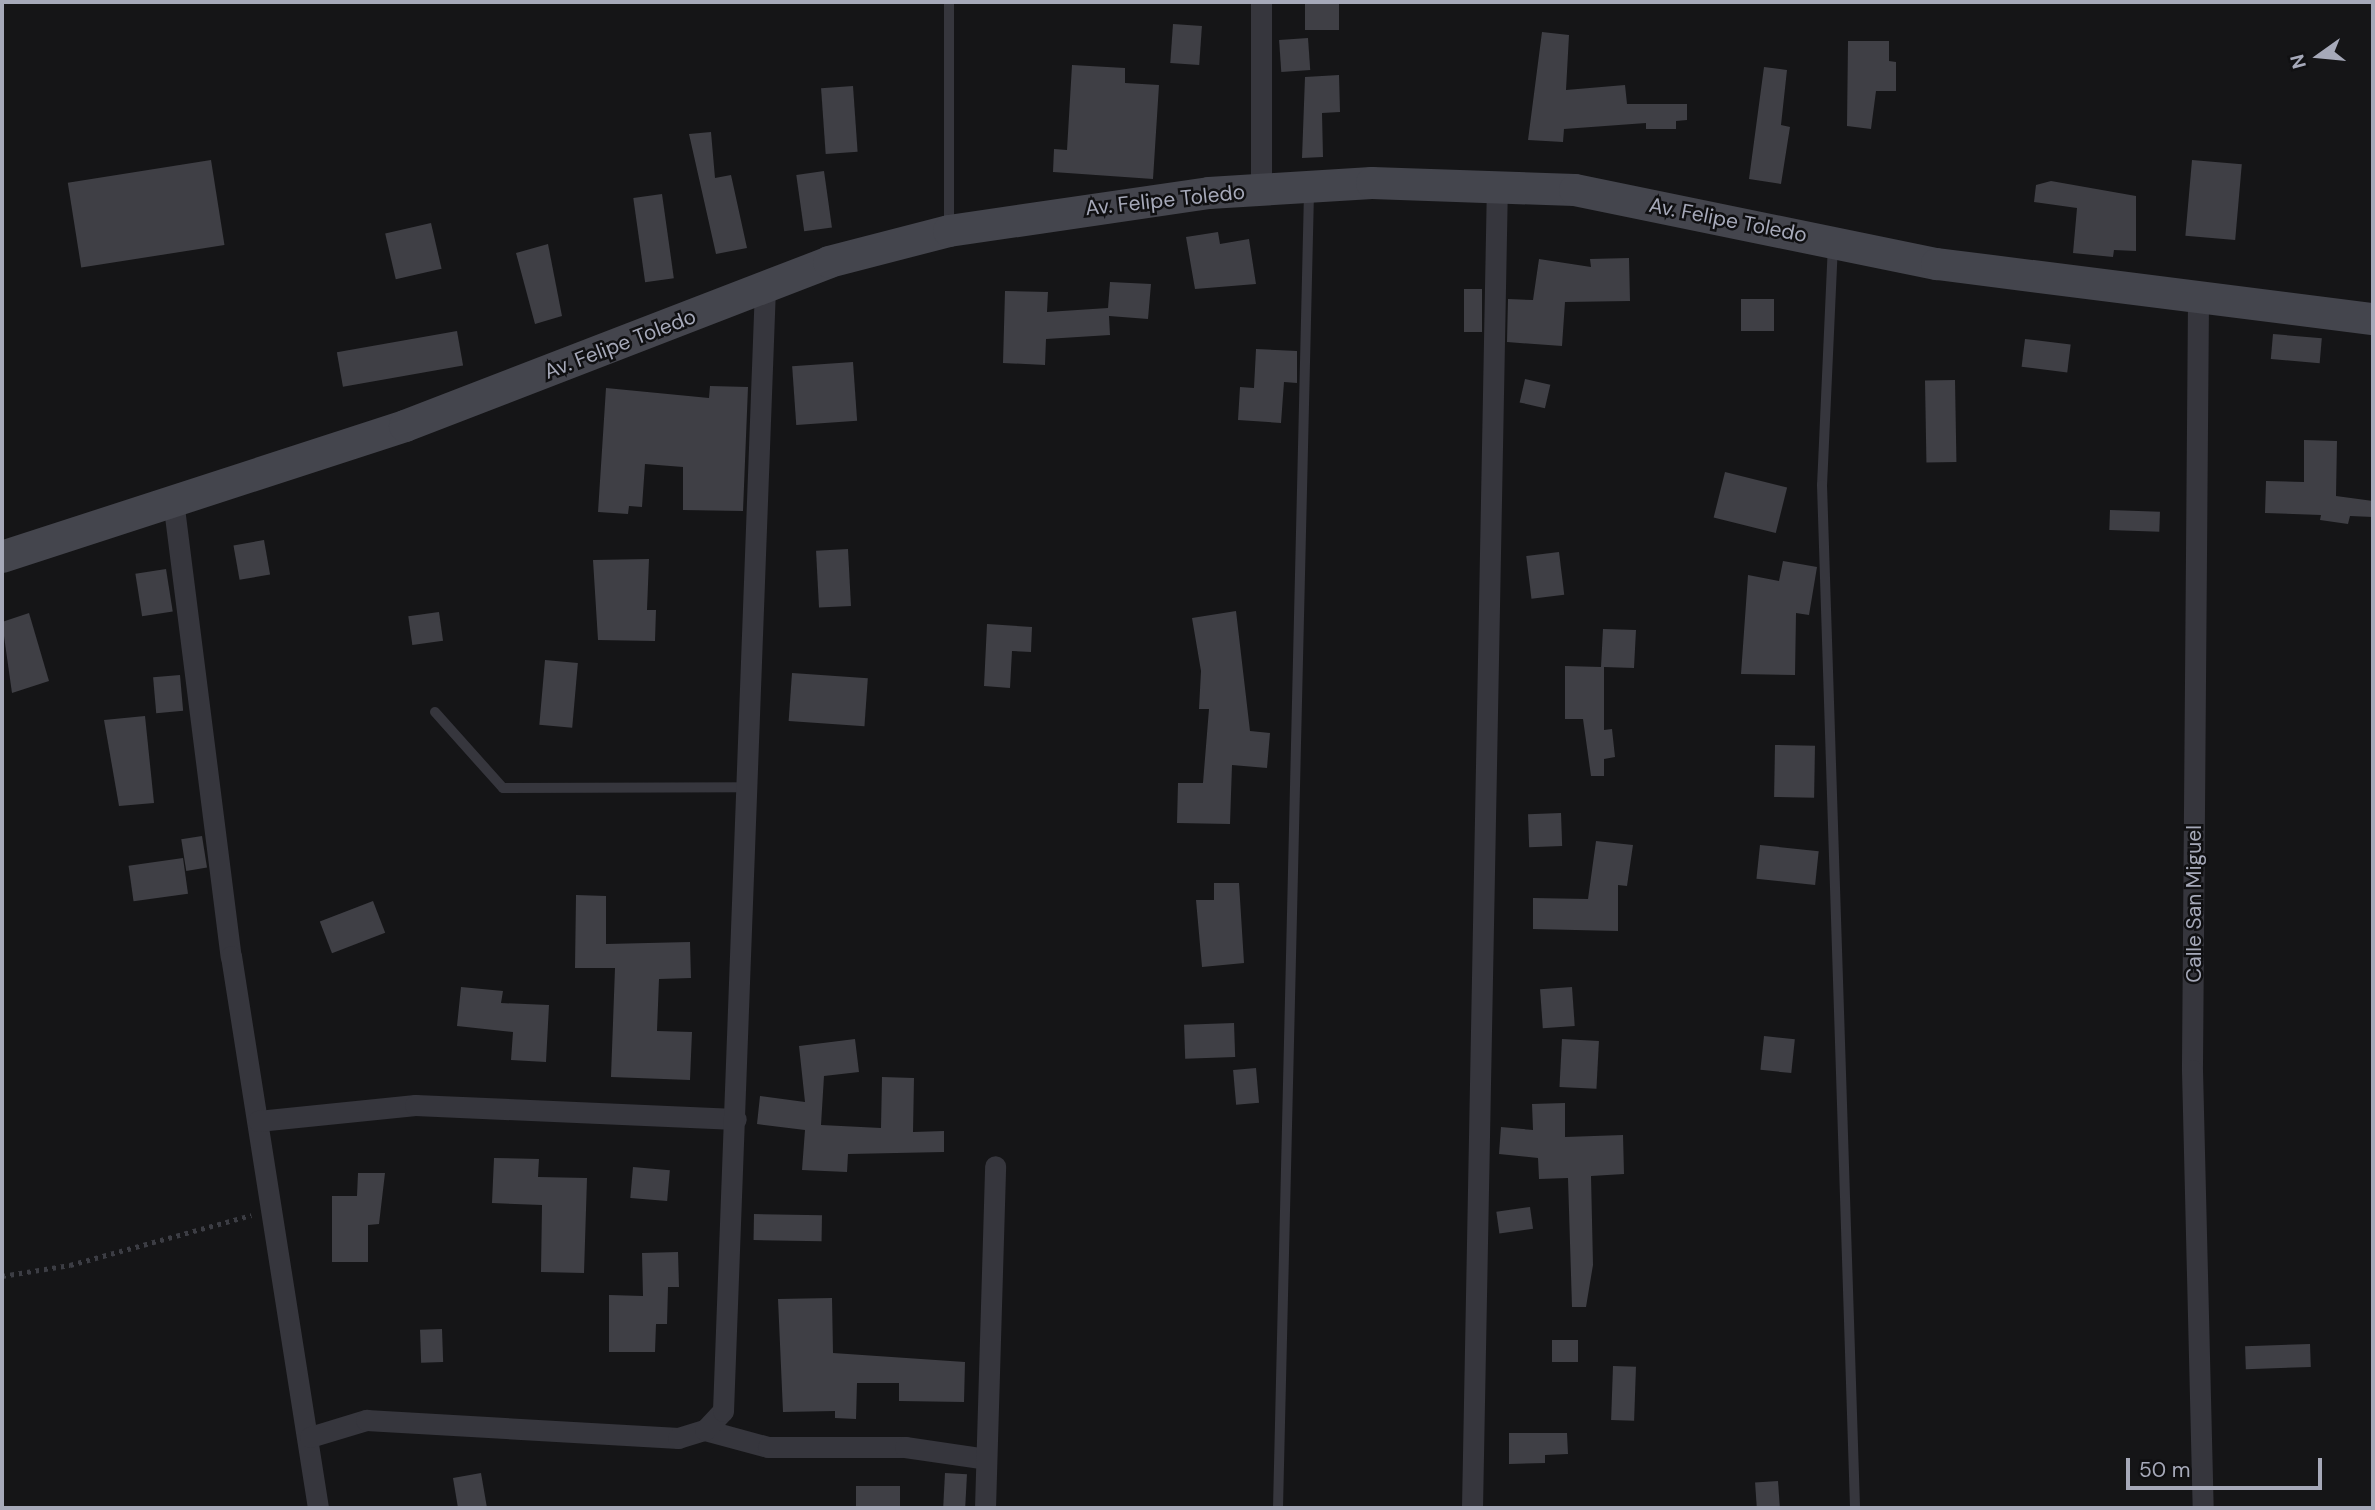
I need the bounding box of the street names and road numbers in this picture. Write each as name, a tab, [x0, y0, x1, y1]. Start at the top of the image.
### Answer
street label: Av. Felipe Toledo	[1084, 179, 1246, 221]
street label: Av. Felipe Toledo	[1647, 192, 1809, 248]
street label: Av. Felipe Toledo	[541, 303, 699, 385]
street label: Calle San Miguel	[2181, 825, 2207, 983]

